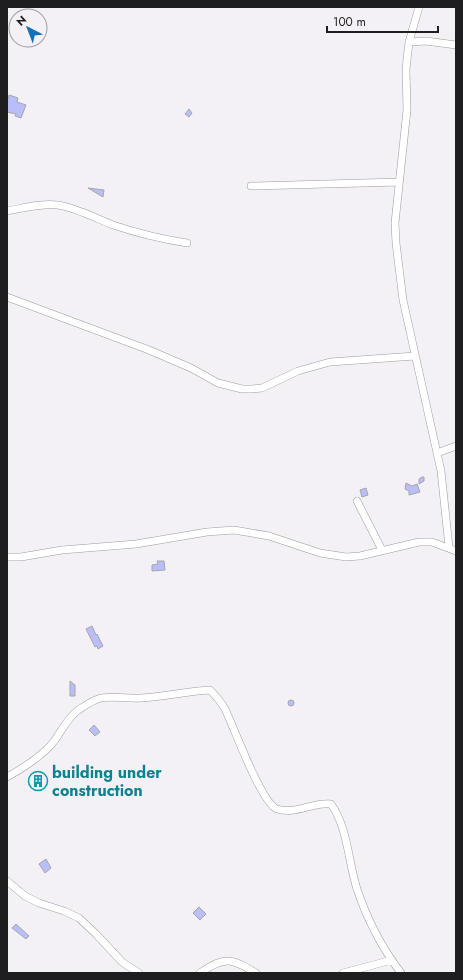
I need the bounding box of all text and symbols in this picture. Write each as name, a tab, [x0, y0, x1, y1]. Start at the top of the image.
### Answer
north arrow	[8, 8, 48, 48]
scale bar	[327, 8, 438, 34]
text: N	[13, 12, 30, 29]
text: 100 m	[333, 13, 366, 31]
place label: building under construction	[52, 761, 162, 802]
building icon: building under construction	[27, 770, 49, 792]

